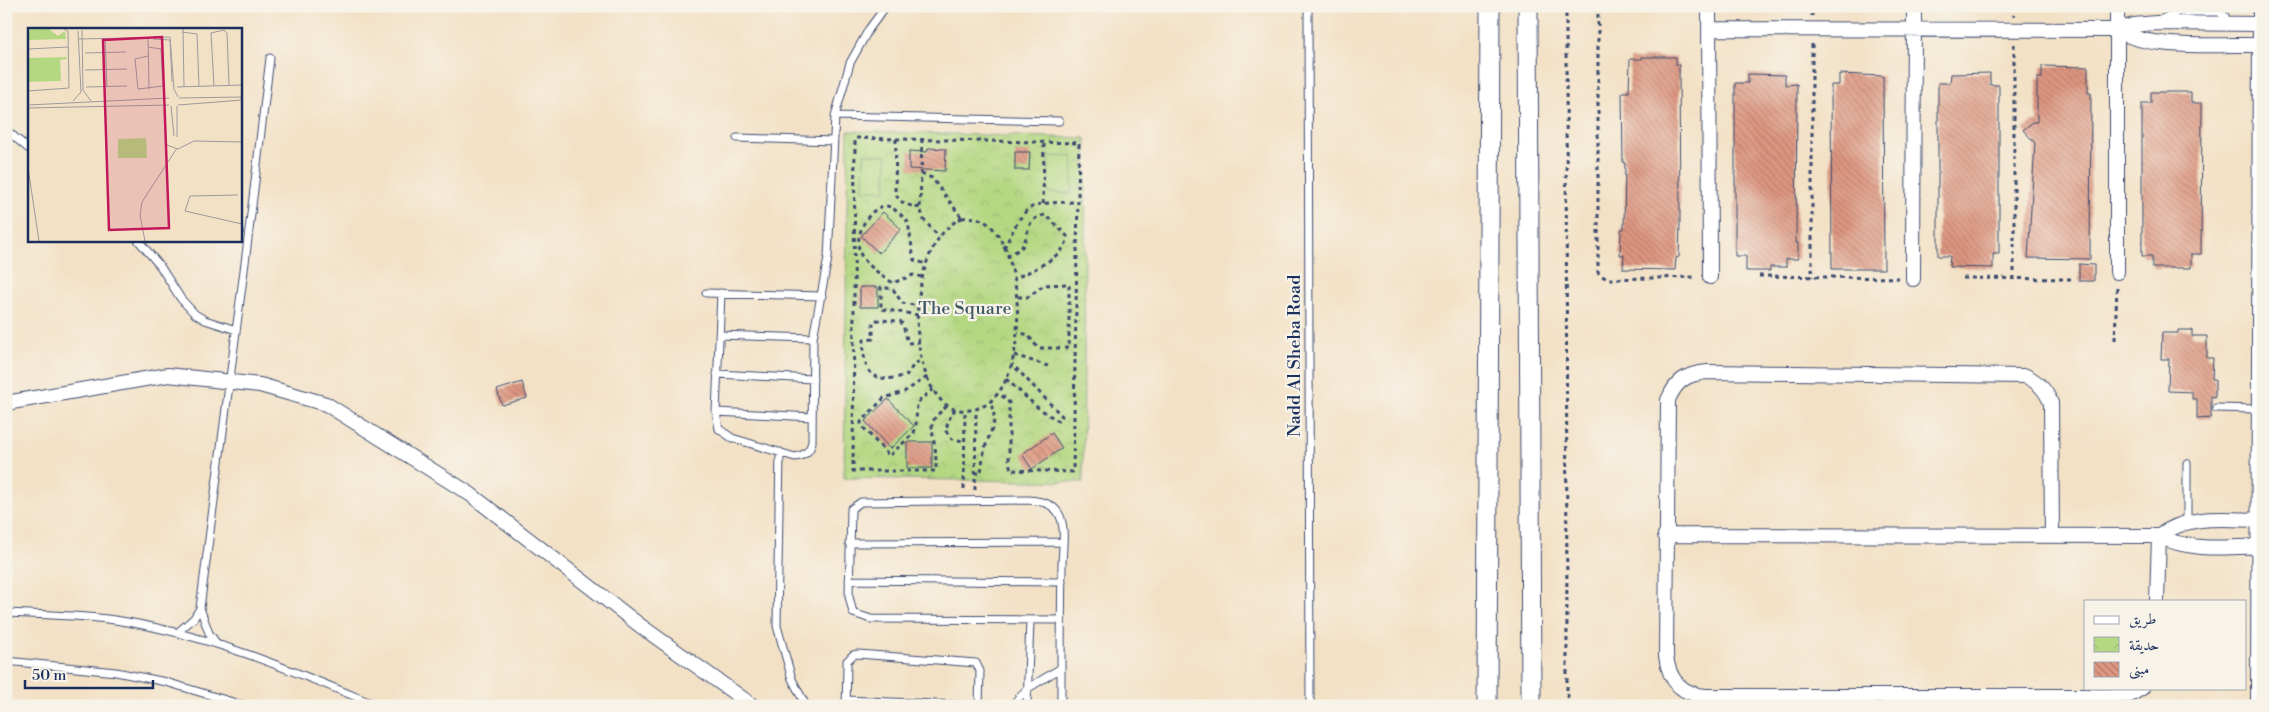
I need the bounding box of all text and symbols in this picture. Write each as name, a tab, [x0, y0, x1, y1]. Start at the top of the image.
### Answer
inset map	[28, 28, 241, 241]
street label: Nadd Al Sheba Road	[1283, 274, 1306, 437]
park label: The Square	[918, 297, 1012, 320]
legend	[2084, 600, 2246, 690]
text: طريق	[2129, 610, 2156, 629]
text: حديقة	[2129, 636, 2159, 655]
scale bar	[25, 657, 152, 689]
text: مبنى	[2129, 660, 2149, 680]
text: 50 m	[32, 666, 66, 685]

